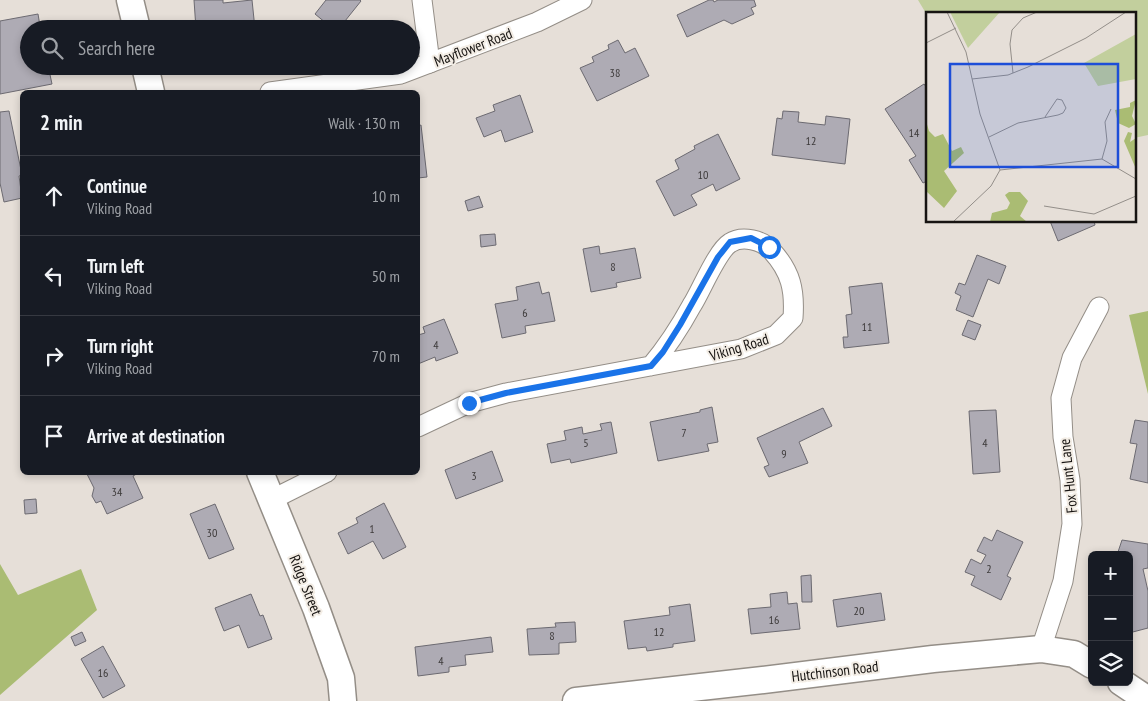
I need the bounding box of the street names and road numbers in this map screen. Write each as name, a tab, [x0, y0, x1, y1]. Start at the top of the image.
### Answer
street label: Mayflower Road	[431, 23, 515, 71]
street label: Viking Road	[706, 329, 771, 365]
street label: Fox Hunt Lane	[1055, 438, 1081, 514]
street label: Ridge Street	[285, 552, 327, 618]
street label: Hutchinson Road	[791, 656, 879, 686]

